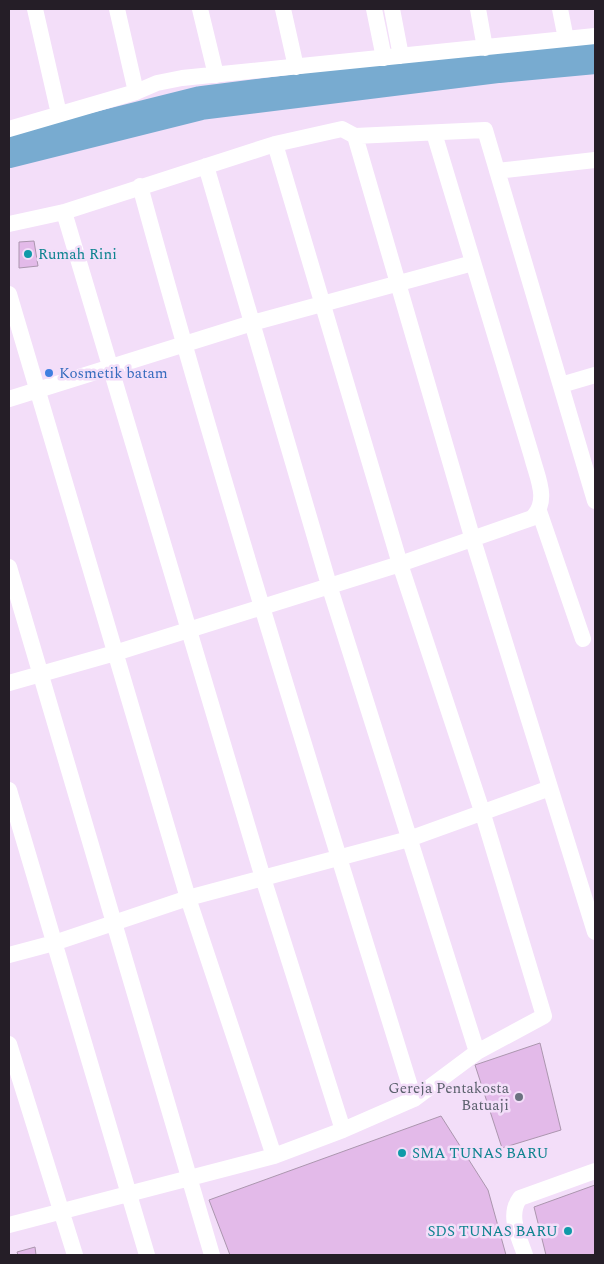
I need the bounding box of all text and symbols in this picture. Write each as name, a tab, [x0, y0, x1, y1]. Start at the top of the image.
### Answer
place label: Rumah Rini	[38, 243, 117, 266]
marker: Rumah Rini	[22, 248, 34, 260]
place label: Kosmetik batam	[59, 362, 168, 385]
marker: Kosmetik batam	[43, 367, 55, 379]
place label: Gereja Pentakosta Batuaji	[388, 1077, 510, 1117]
marker: Gereja Pentakosta Batuaji	[513, 1091, 525, 1103]
place label: SMA TUNAS BARU	[412, 1142, 549, 1165]
marker: SMA TUNAS BARU	[396, 1147, 408, 1159]
place label: SDS TUNAS BARU	[427, 1220, 558, 1243]
marker: SDS TUNAS BARU	[562, 1225, 574, 1237]

